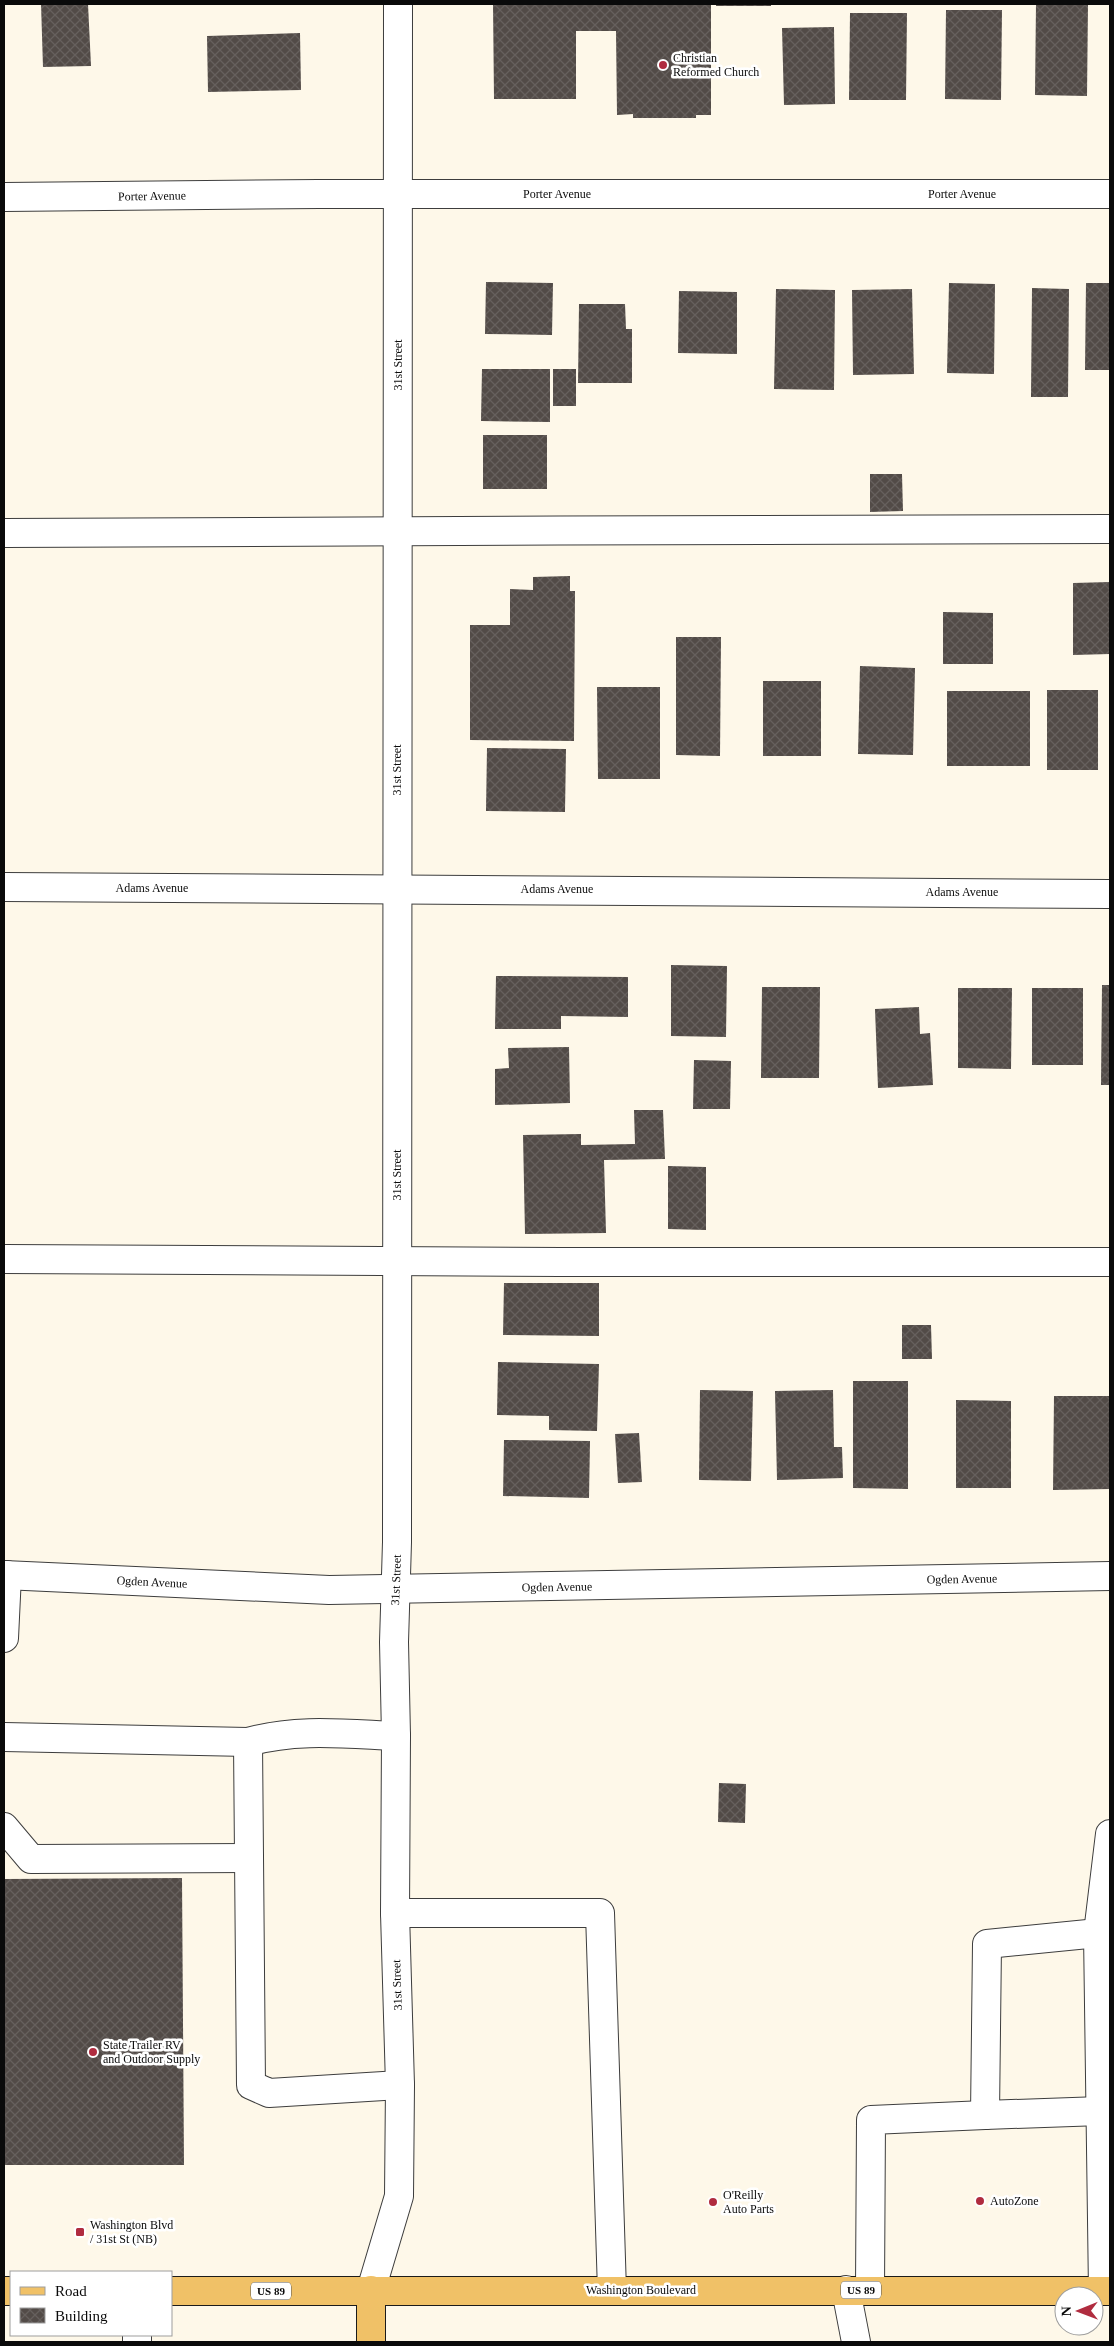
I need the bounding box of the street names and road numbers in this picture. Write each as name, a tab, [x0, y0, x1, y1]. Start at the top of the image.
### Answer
street label: Porter Avenue	[523, 187, 591, 201]
street label: Porter Avenue	[928, 187, 996, 201]
street label: Porter Avenue	[118, 188, 186, 204]
street label: 31st Street	[391, 339, 405, 391]
street label: 31st Street	[390, 744, 404, 796]
street label: Adams Avenue	[116, 881, 188, 895]
street label: Adams Avenue	[521, 882, 593, 896]
street label: Adams Avenue	[926, 885, 998, 899]
street label: 31st Street	[390, 1149, 404, 1201]
street label: 31st Street	[388, 1554, 404, 1606]
street label: Ogden Avenue	[927, 1571, 997, 1587]
street label: Ogden Avenue	[116, 1573, 188, 1591]
street label: Ogden Avenue	[522, 1579, 592, 1595]
street label: 31st Street	[389, 1959, 405, 2011]
road number: US 89	[251, 2282, 291, 2300]
road number: US 89	[841, 2282, 881, 2298]
street label: Washington Boulevard	[586, 2283, 696, 2297]

